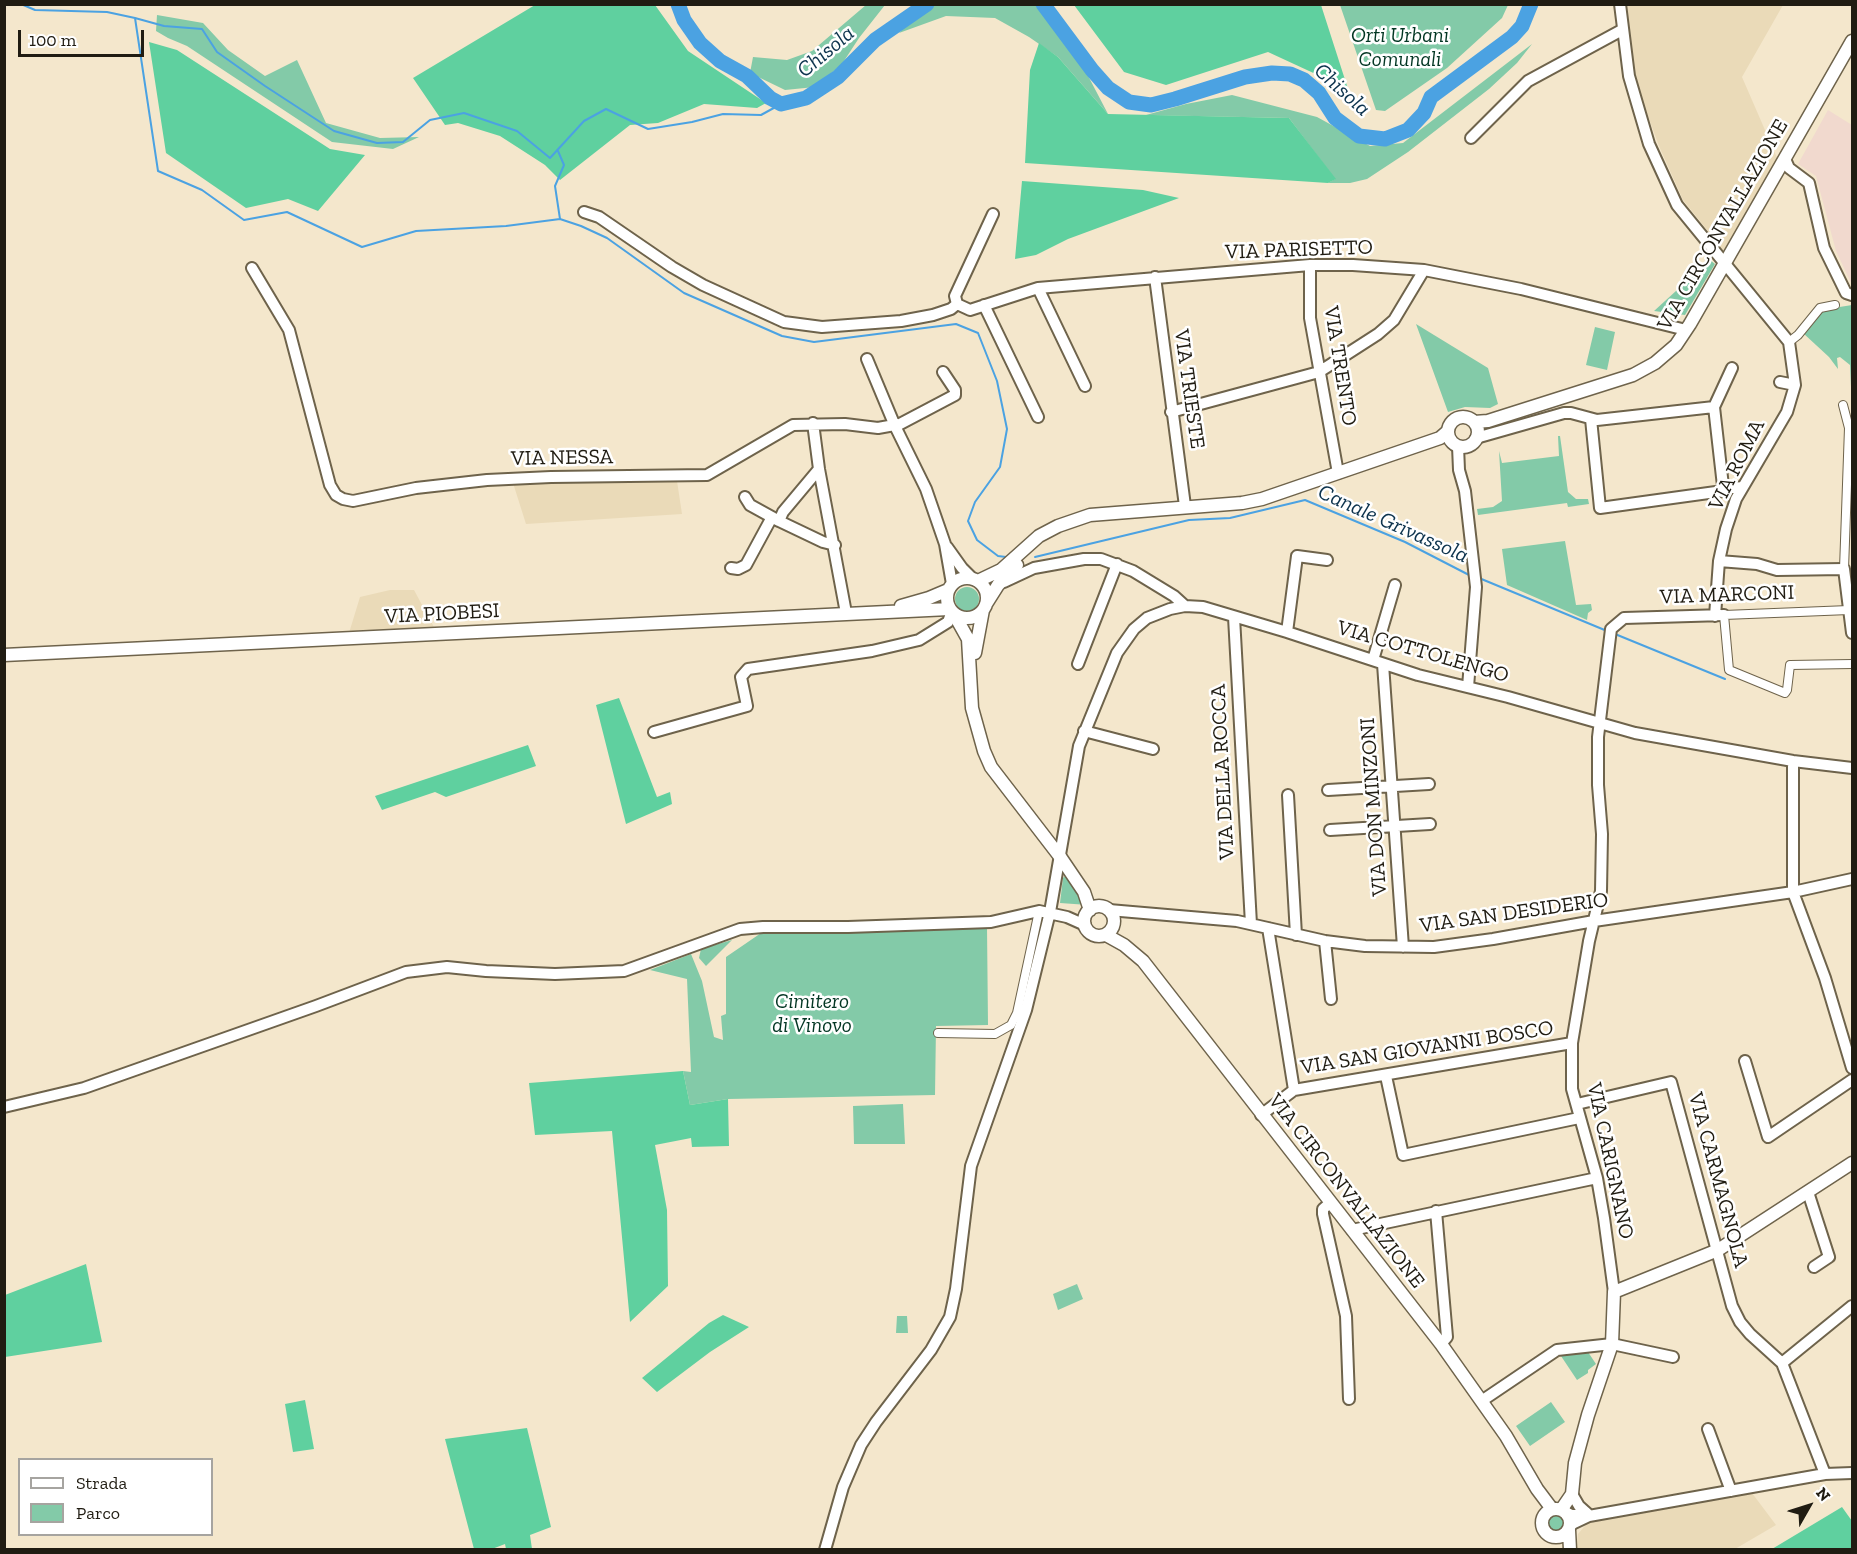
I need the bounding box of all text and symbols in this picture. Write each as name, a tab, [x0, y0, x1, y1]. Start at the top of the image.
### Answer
scale bar	[21, 18, 147, 56]
water label: Chisola	[792, 20, 860, 84]
park label: Orti Urbani Comunali	[1351, 23, 1449, 73]
text: 100 m	[29, 29, 76, 51]
water label: Chisola	[1308, 58, 1376, 122]
street label: VIA CIRCONVALLAZIONE	[1652, 115, 1794, 335]
street label: VIA PARISETTO	[1225, 235, 1373, 265]
street label: VIA TRENTO	[1318, 304, 1362, 428]
street label: VIA TRIESTE	[1168, 328, 1210, 450]
street label: VIA ROMA	[1703, 415, 1771, 515]
street label: VIA NESSA	[511, 445, 613, 471]
water label: Canale Grivassola	[1314, 479, 1472, 569]
street label: VIA MARCONI	[1659, 580, 1795, 610]
street label: VIA PIOBESI	[384, 598, 500, 630]
street label: VIA COTTOLENGO	[1334, 615, 1512, 689]
street label: VIA DELLA ROCCA	[1206, 684, 1240, 860]
street label: VIA DON MINZONI	[1355, 717, 1393, 897]
street label: VIA SAN DESIDERIO	[1418, 887, 1610, 939]
park label: Cimitero di Vinovo	[772, 989, 852, 1039]
street label: VIA SAN GIOVANNI BOSCO	[1299, 1016, 1555, 1080]
street label: VIA CARIGNANO	[1581, 1081, 1639, 1241]
street label: VIA CIRCONVALLAZIONE	[1262, 1089, 1430, 1293]
street label: VIA CARMAGNOLA	[1682, 1090, 1754, 1270]
legend	[18, 1458, 213, 1536]
text: Strada	[76, 1472, 127, 1494]
north arrow	[1779, 1476, 1839, 1536]
text: N	[1812, 1484, 1835, 1505]
text: Parco	[76, 1502, 120, 1524]

